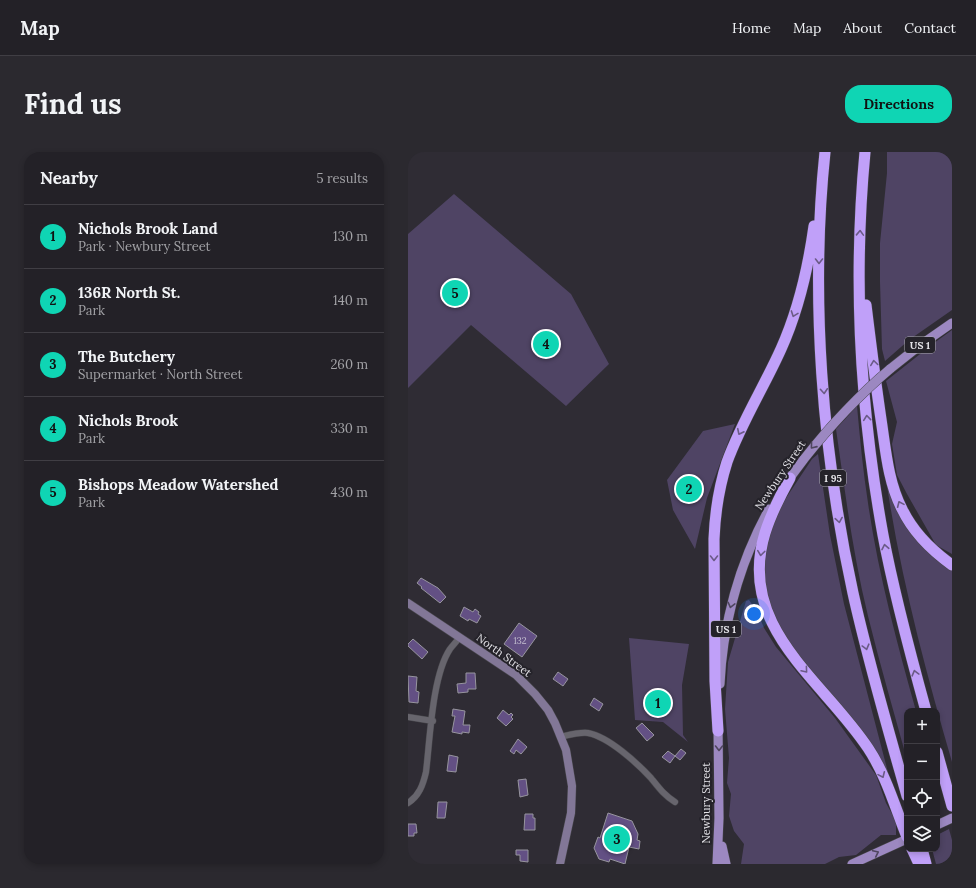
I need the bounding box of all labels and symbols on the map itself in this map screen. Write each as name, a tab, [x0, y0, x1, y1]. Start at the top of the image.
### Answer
one-way arrow	[856, 230, 865, 236]
one-way arrow	[815, 258, 823, 264]
pin: 5	[442, 278, 468, 308]
one-way arrow	[791, 310, 799, 317]
pin: 4	[533, 329, 559, 359]
road number: US 1	[905, 337, 935, 353]
one-way arrow	[870, 360, 879, 366]
one-way arrow	[819, 388, 828, 394]
one-way arrow	[863, 415, 872, 421]
one-way arrow	[737, 428, 745, 435]
street label: Newbury Street	[752, 437, 809, 512]
one-way arrow	[811, 442, 818, 449]
road number: I 95	[820, 470, 846, 486]
pin: 2	[676, 474, 702, 504]
one-way arrow	[897, 501, 905, 509]
one-way arrow	[834, 517, 843, 523]
one-way arrow	[882, 544, 890, 550]
one-way arrow	[756, 550, 765, 556]
one-way arrow	[710, 555, 718, 561]
one-way arrow	[727, 602, 735, 608]
your location	[744, 604, 764, 624]
road number: US 1	[711, 621, 741, 637]
street label: North Street	[474, 630, 535, 680]
house number: 132	[513, 635, 527, 646]
one-way arrow	[861, 643, 870, 650]
one-way arrow	[801, 666, 808, 673]
one-way arrow	[912, 670, 920, 677]
pin: 1	[645, 688, 671, 718]
one-way arrow	[715, 745, 723, 751]
street label: Newbury Street	[699, 762, 713, 843]
one-way arrow	[877, 770, 885, 778]
pin: 3	[604, 824, 630, 854]
one-way arrow	[872, 850, 880, 858]

